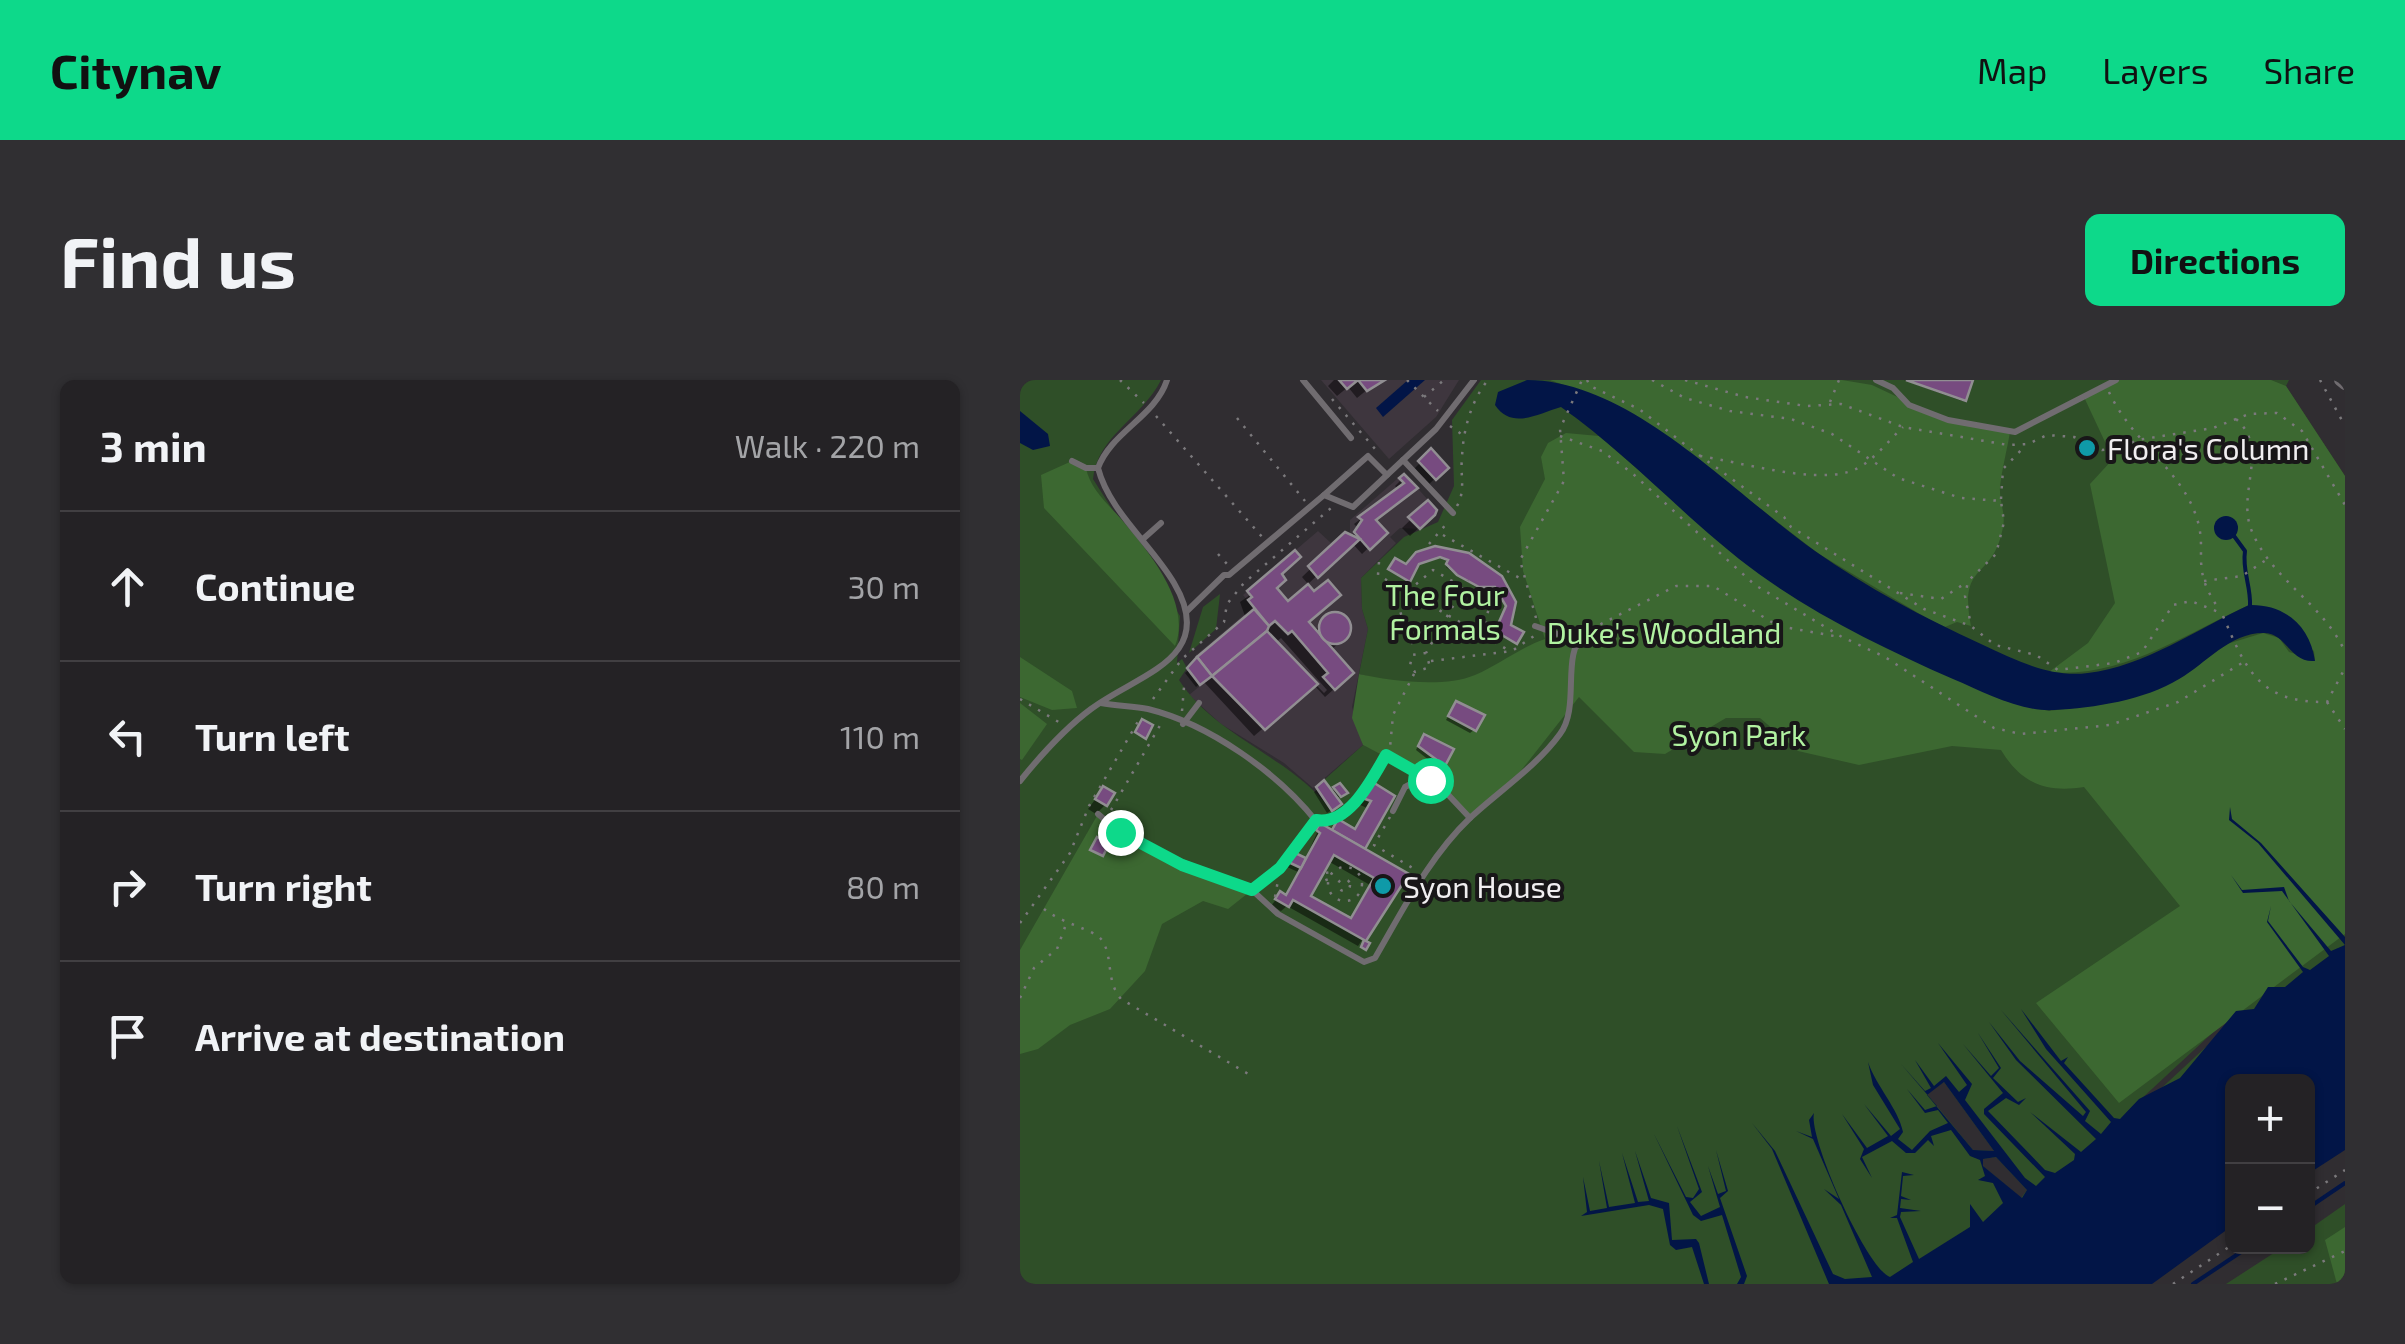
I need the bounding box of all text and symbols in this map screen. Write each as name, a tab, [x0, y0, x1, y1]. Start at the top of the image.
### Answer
text: Citynav	[50, 41, 222, 99]
text: Map	[1977, 49, 2047, 91]
text: Layers	[2102, 49, 2208, 91]
text: Share	[2263, 49, 2355, 91]
button: Directions	[2085, 214, 2345, 306]
text: Find us	[60, 218, 296, 302]
text: 3 min	[100, 420, 207, 470]
text: Walk · 220 m	[735, 426, 920, 464]
place label: Flora's Column	[2107, 430, 2309, 466]
marker: Flora's Column	[2076, 437, 2098, 459]
icon: ahead	[100, 559, 155, 614]
text: Continue	[195, 563, 355, 609]
text: 30 m	[848, 567, 920, 605]
park label: The Four Formals	[1385, 576, 1505, 646]
park label: Duke's Woodland	[1547, 614, 1781, 650]
icon: left	[100, 709, 155, 764]
text: Turn left	[195, 713, 350, 759]
park label: Syon Park	[1672, 716, 1806, 752]
text: 110 m	[840, 717, 920, 755]
route start	[1408, 758, 1454, 804]
route end	[1098, 810, 1144, 856]
icon: right	[100, 859, 155, 914]
text: Turn right	[195, 863, 372, 909]
text: 80 m	[846, 867, 920, 905]
place label: Syon House	[1403, 868, 1562, 904]
marker: Syon House	[1372, 875, 1394, 897]
icon: arrive	[100, 1009, 155, 1064]
text: Arrive at destination	[195, 1013, 565, 1059]
map controls	[2225, 1074, 2315, 1254]
button: +	[2225, 1074, 2315, 1164]
button: −	[2225, 1164, 2315, 1254]

